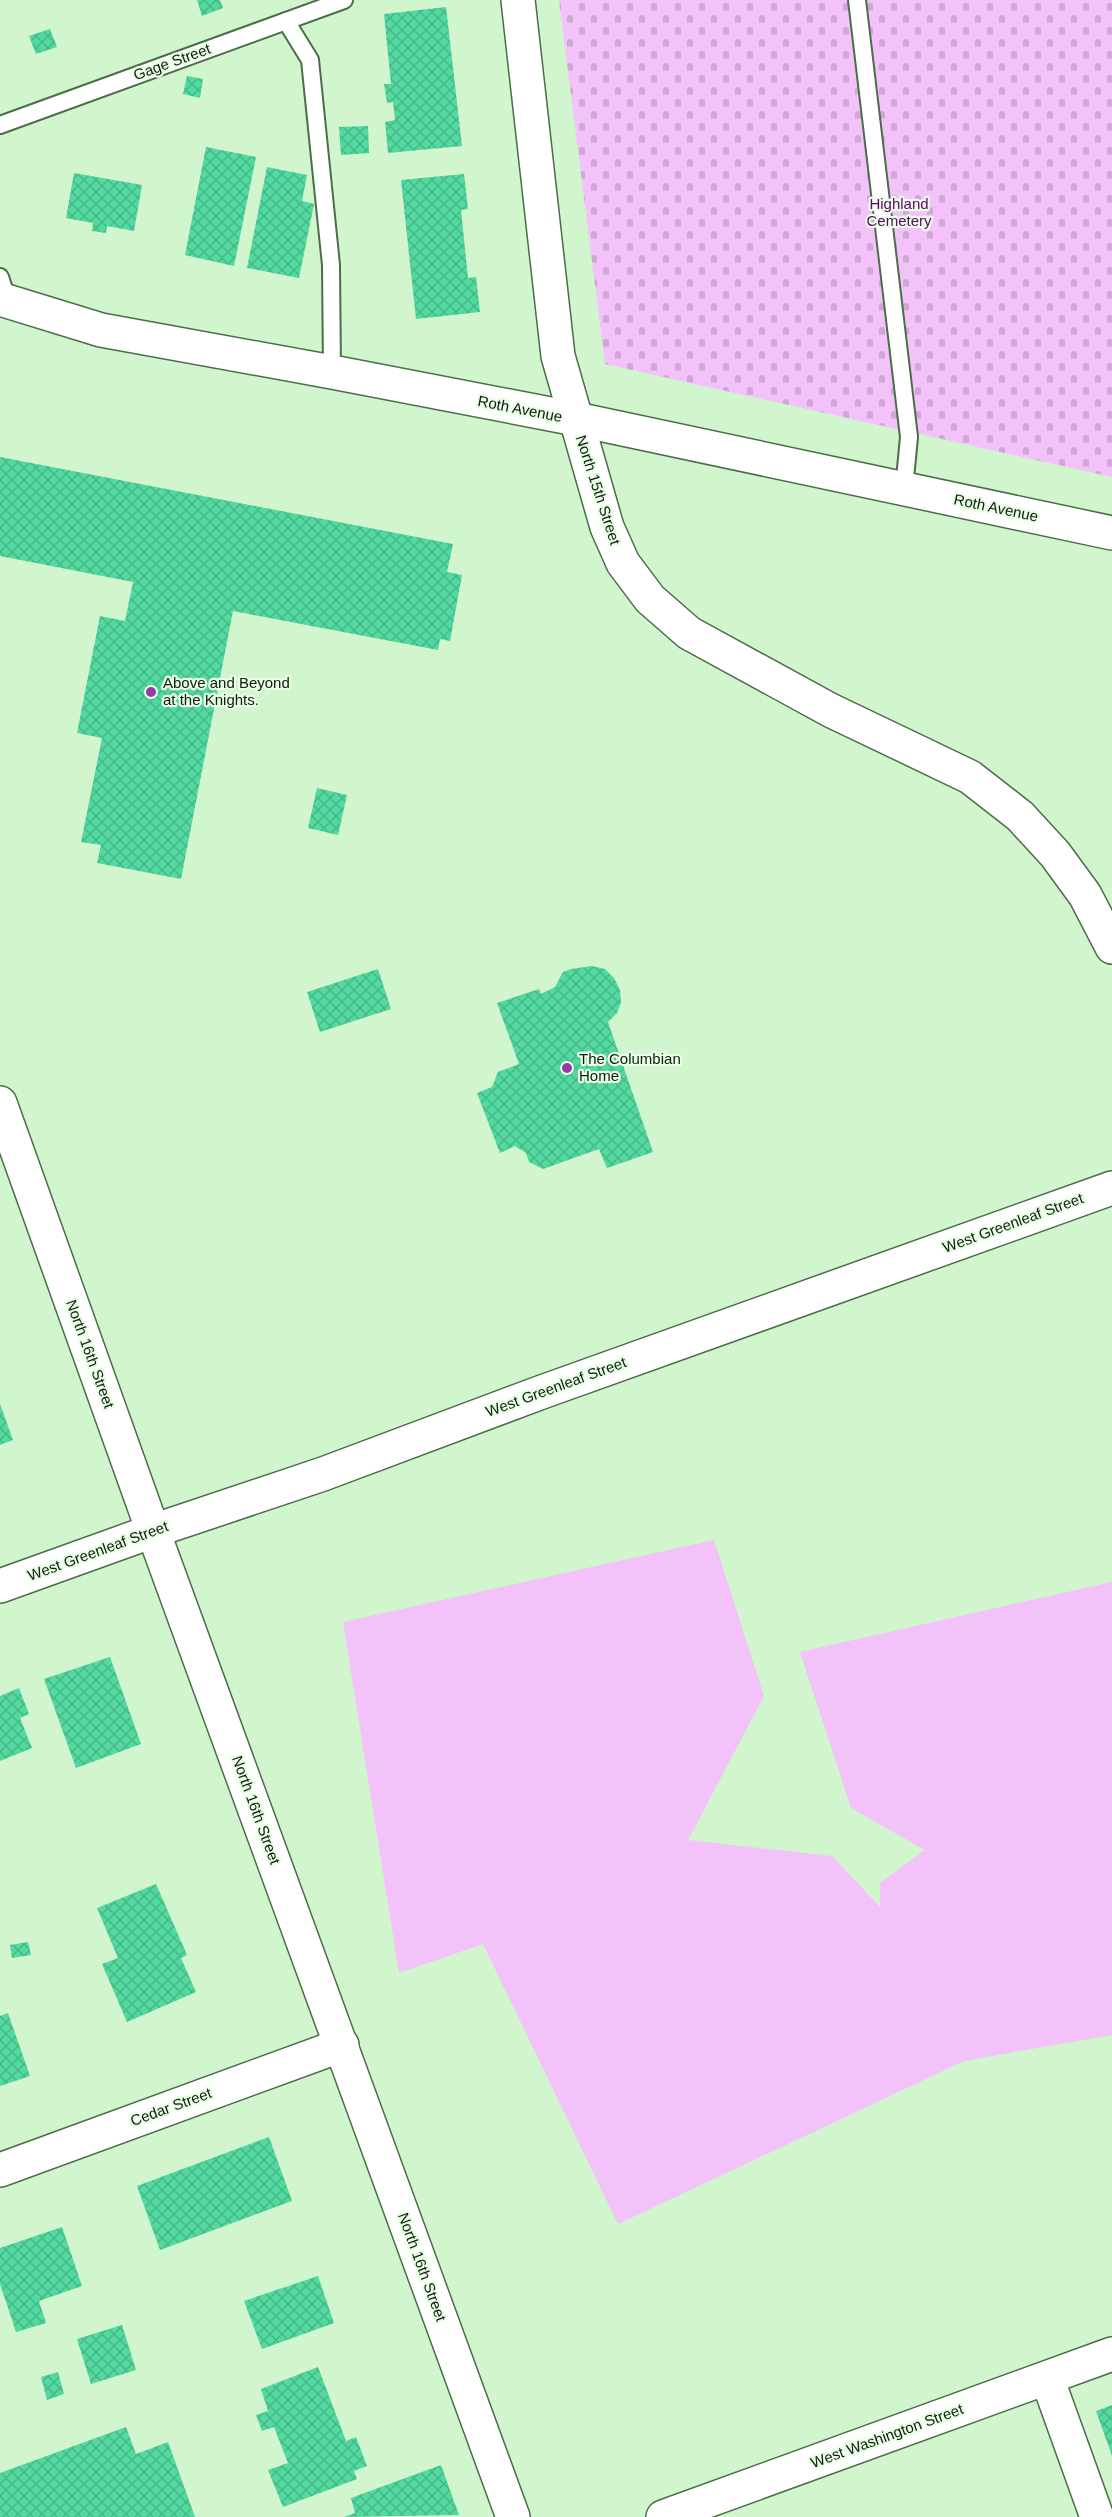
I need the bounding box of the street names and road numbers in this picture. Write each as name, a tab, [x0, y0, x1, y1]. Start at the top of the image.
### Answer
street label: Gage Street	[131, 39, 214, 83]
street label: Roth Avenue	[476, 392, 564, 425]
street label: North 15th Street	[573, 433, 624, 548]
street label: Roth Avenue	[952, 490, 1040, 525]
street label: West Greenleaf Street	[940, 1189, 1086, 1256]
street label: North 16th Street	[63, 1297, 118, 1411]
street label: West Greenleaf Street	[483, 1353, 629, 1420]
street label: West Greenleaf Street	[25, 1517, 171, 1584]
street label: North 16th Street	[229, 1753, 284, 1867]
street label: Cedar Street	[128, 2084, 214, 2129]
street label: North 16th Street	[395, 2210, 450, 2324]
street label: West Washington Street	[808, 2400, 966, 2471]

